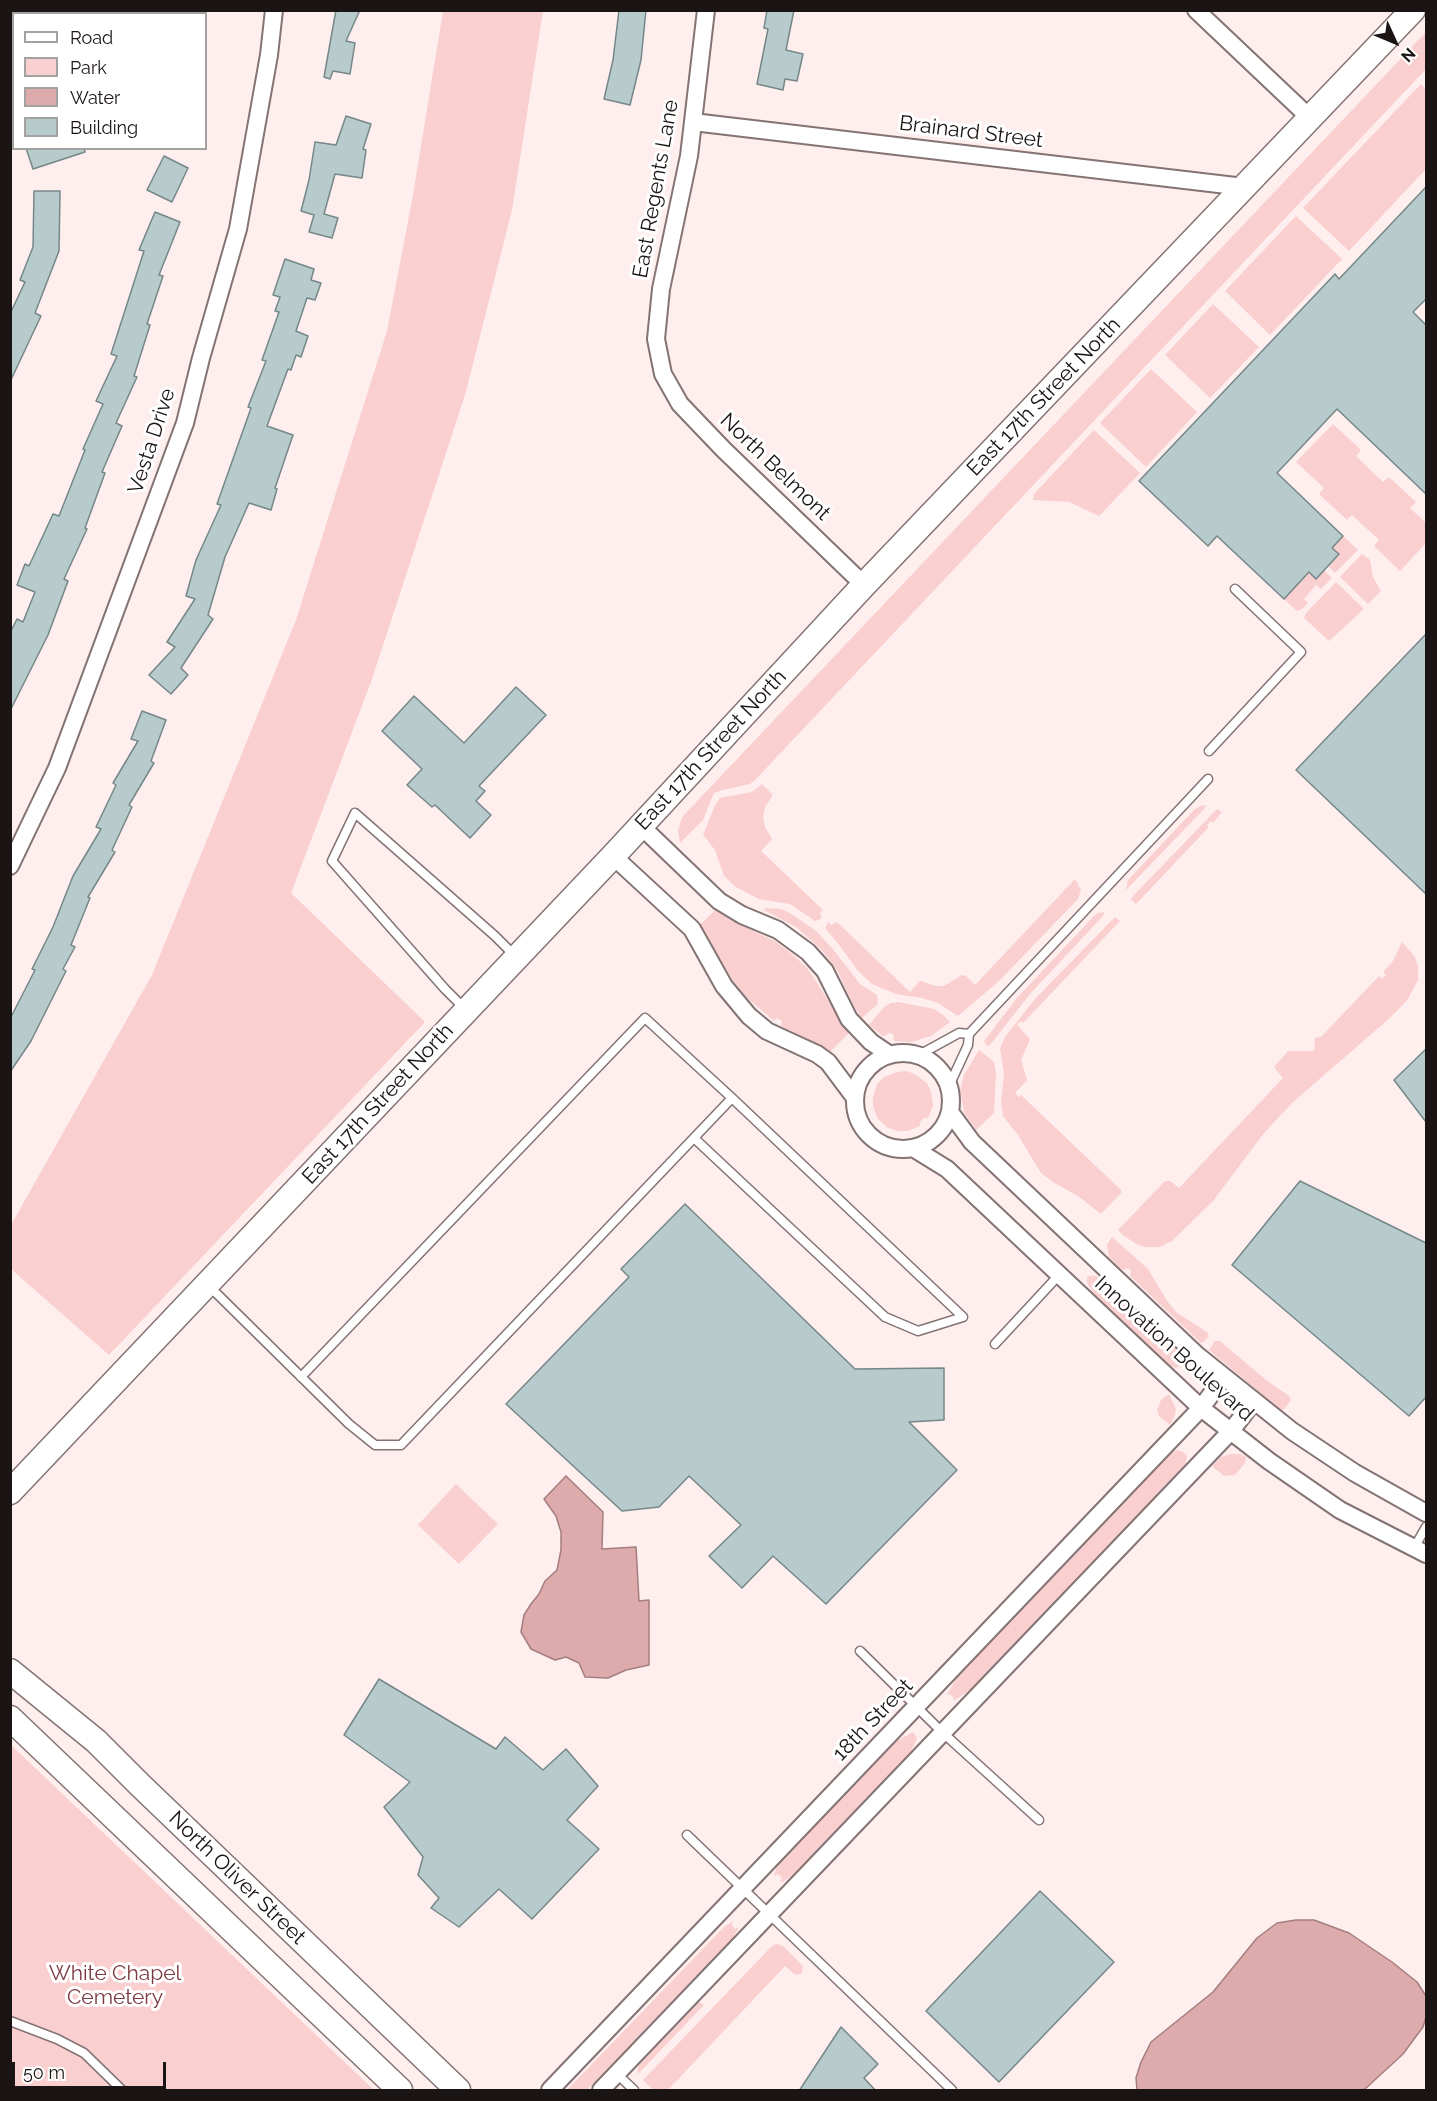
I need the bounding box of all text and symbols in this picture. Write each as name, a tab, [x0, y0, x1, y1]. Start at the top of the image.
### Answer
legend	[12, 12, 207, 150]
north arrow	[1365, 12, 1425, 72]
text: Road	[70, 27, 113, 48]
text: N	[1397, 44, 1419, 66]
text: Park	[70, 57, 107, 78]
text: Water	[70, 87, 120, 108]
street label: East Regents Lane	[628, 98, 684, 280]
street label: Brainard Street	[898, 111, 1044, 153]
text: Building	[70, 117, 138, 138]
street label: East 17th Street North	[962, 313, 1126, 481]
street label: Vesta Drive	[123, 385, 181, 497]
street label: North Belmont	[715, 408, 835, 526]
street label: East 17th Street North	[630, 665, 792, 835]
street label: East 17th Street North	[297, 1019, 459, 1189]
street label: Innovation Boulevard	[1089, 1271, 1259, 1427]
street label: 18th Street	[828, 1674, 918, 1766]
street label: North Oliver Street	[163, 1806, 311, 1950]
park label: White Chapel Cemetery	[49, 1961, 181, 2011]
scale bar	[15, 2050, 170, 2088]
text: 50 m	[23, 2062, 65, 2083]

